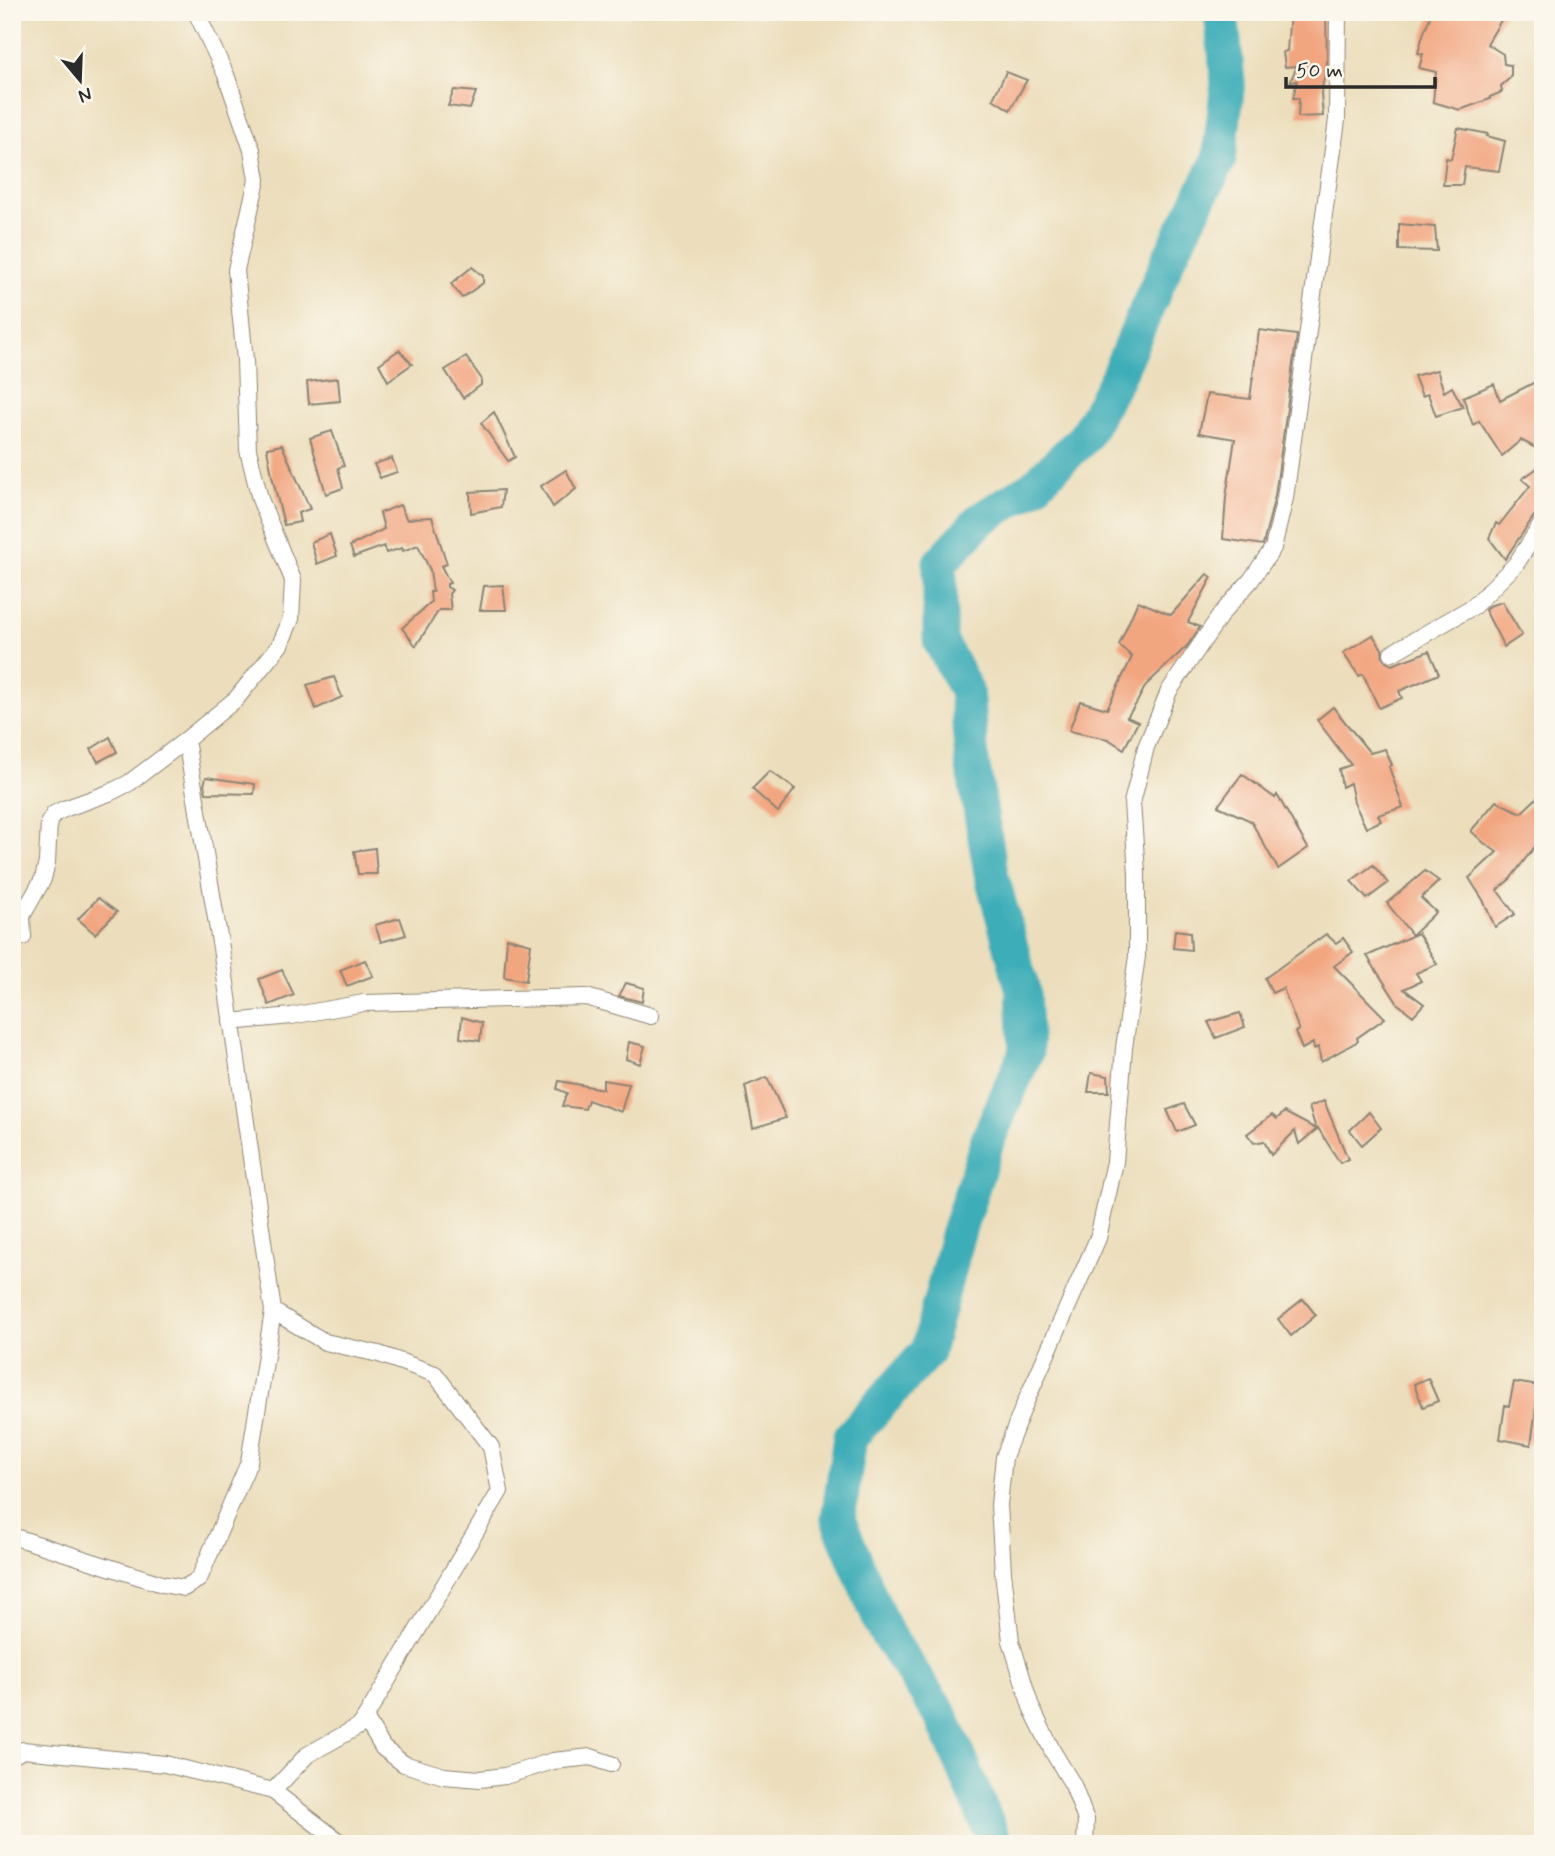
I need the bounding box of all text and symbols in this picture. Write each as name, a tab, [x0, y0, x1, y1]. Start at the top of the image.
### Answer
north arrow	[46, 46, 116, 116]
scale bar	[1286, 46, 1434, 90]
text: 50 m	[1296, 57, 1343, 85]
text: N	[75, 81, 95, 109]

